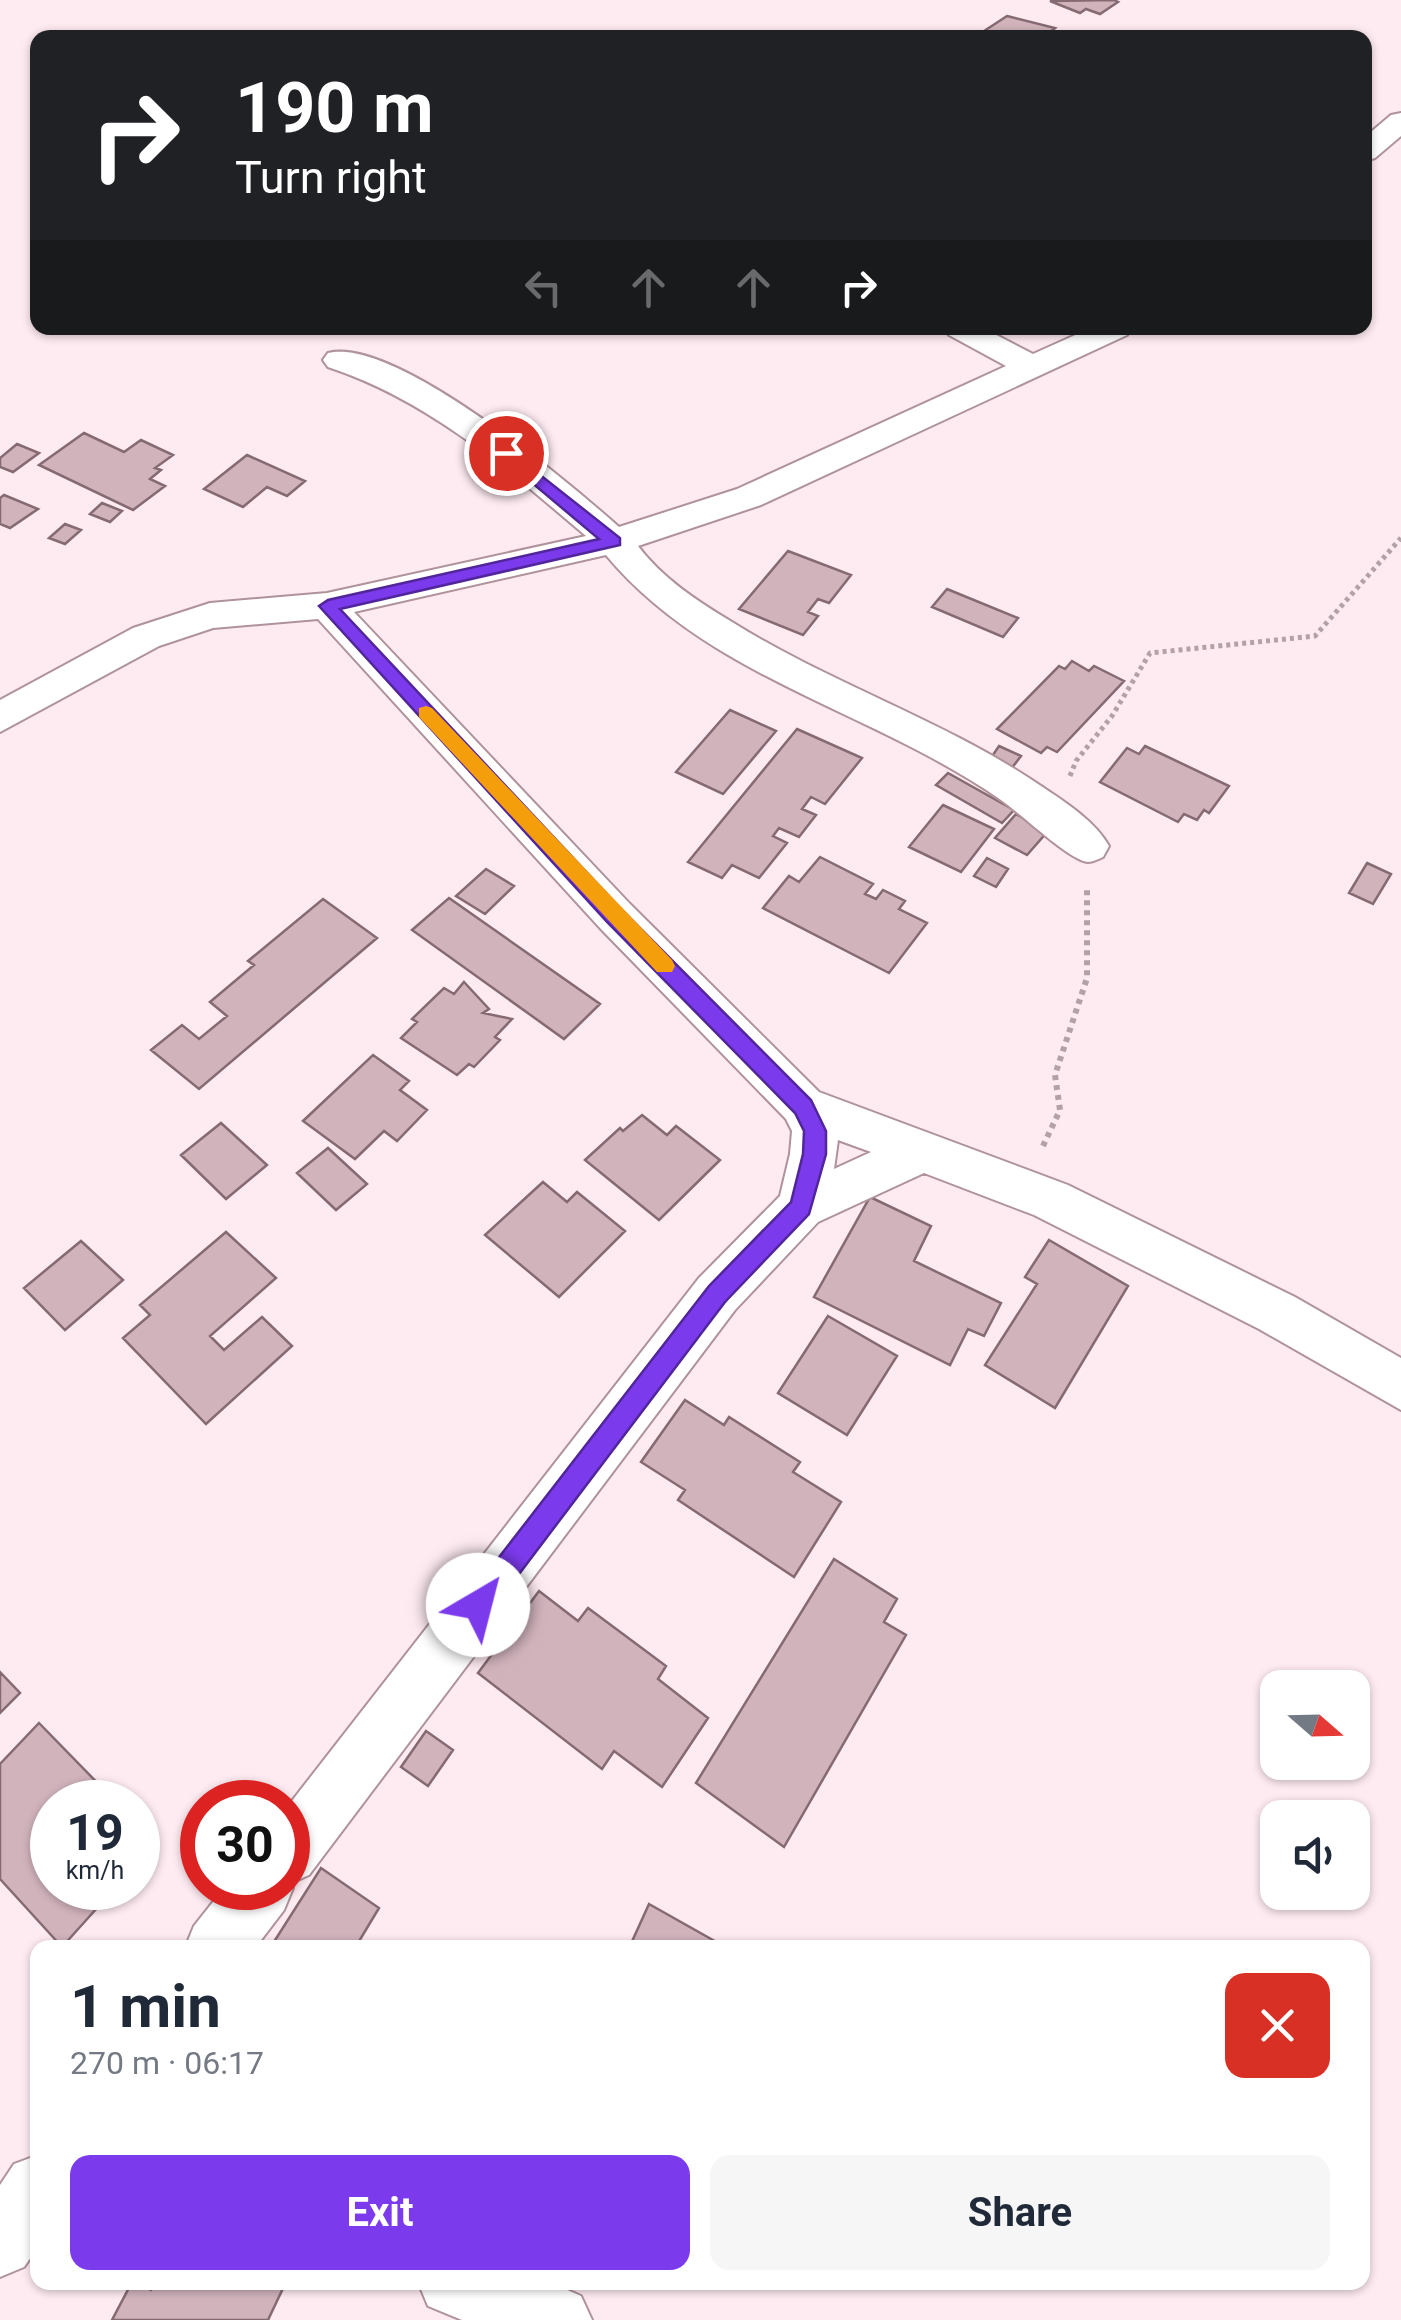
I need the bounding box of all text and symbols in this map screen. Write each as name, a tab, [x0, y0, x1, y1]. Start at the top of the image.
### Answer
text: 190 m	[235, 67, 434, 149]
icon: right	[70, 70, 200, 200]
text: Turn right	[235, 151, 427, 204]
icon: left	[516, 260, 571, 315]
icon: ahead	[621, 260, 676, 315]
icon: ahead	[726, 260, 781, 315]
icon: right	[831, 260, 886, 315]
pin	[464, 411, 549, 496]
icon: arrive	[479, 426, 534, 481]
position arrow	[426, 1553, 530, 1657]
north arrow	[1260, 1670, 1370, 1780]
map controls	[1260, 1670, 1370, 1910]
speed limit sign: 30	[180, 1780, 310, 1910]
button: sound	[1260, 1800, 1370, 1910]
text: 19	[66, 1804, 124, 1862]
text: km/h	[66, 1856, 124, 1885]
text: 1 min	[70, 1971, 221, 2042]
button: close	[1225, 1973, 1330, 2078]
text: 270 m · 06:17	[70, 2044, 264, 2082]
button: Exit	[70, 2155, 690, 2270]
button: Share	[710, 2155, 1330, 2270]

